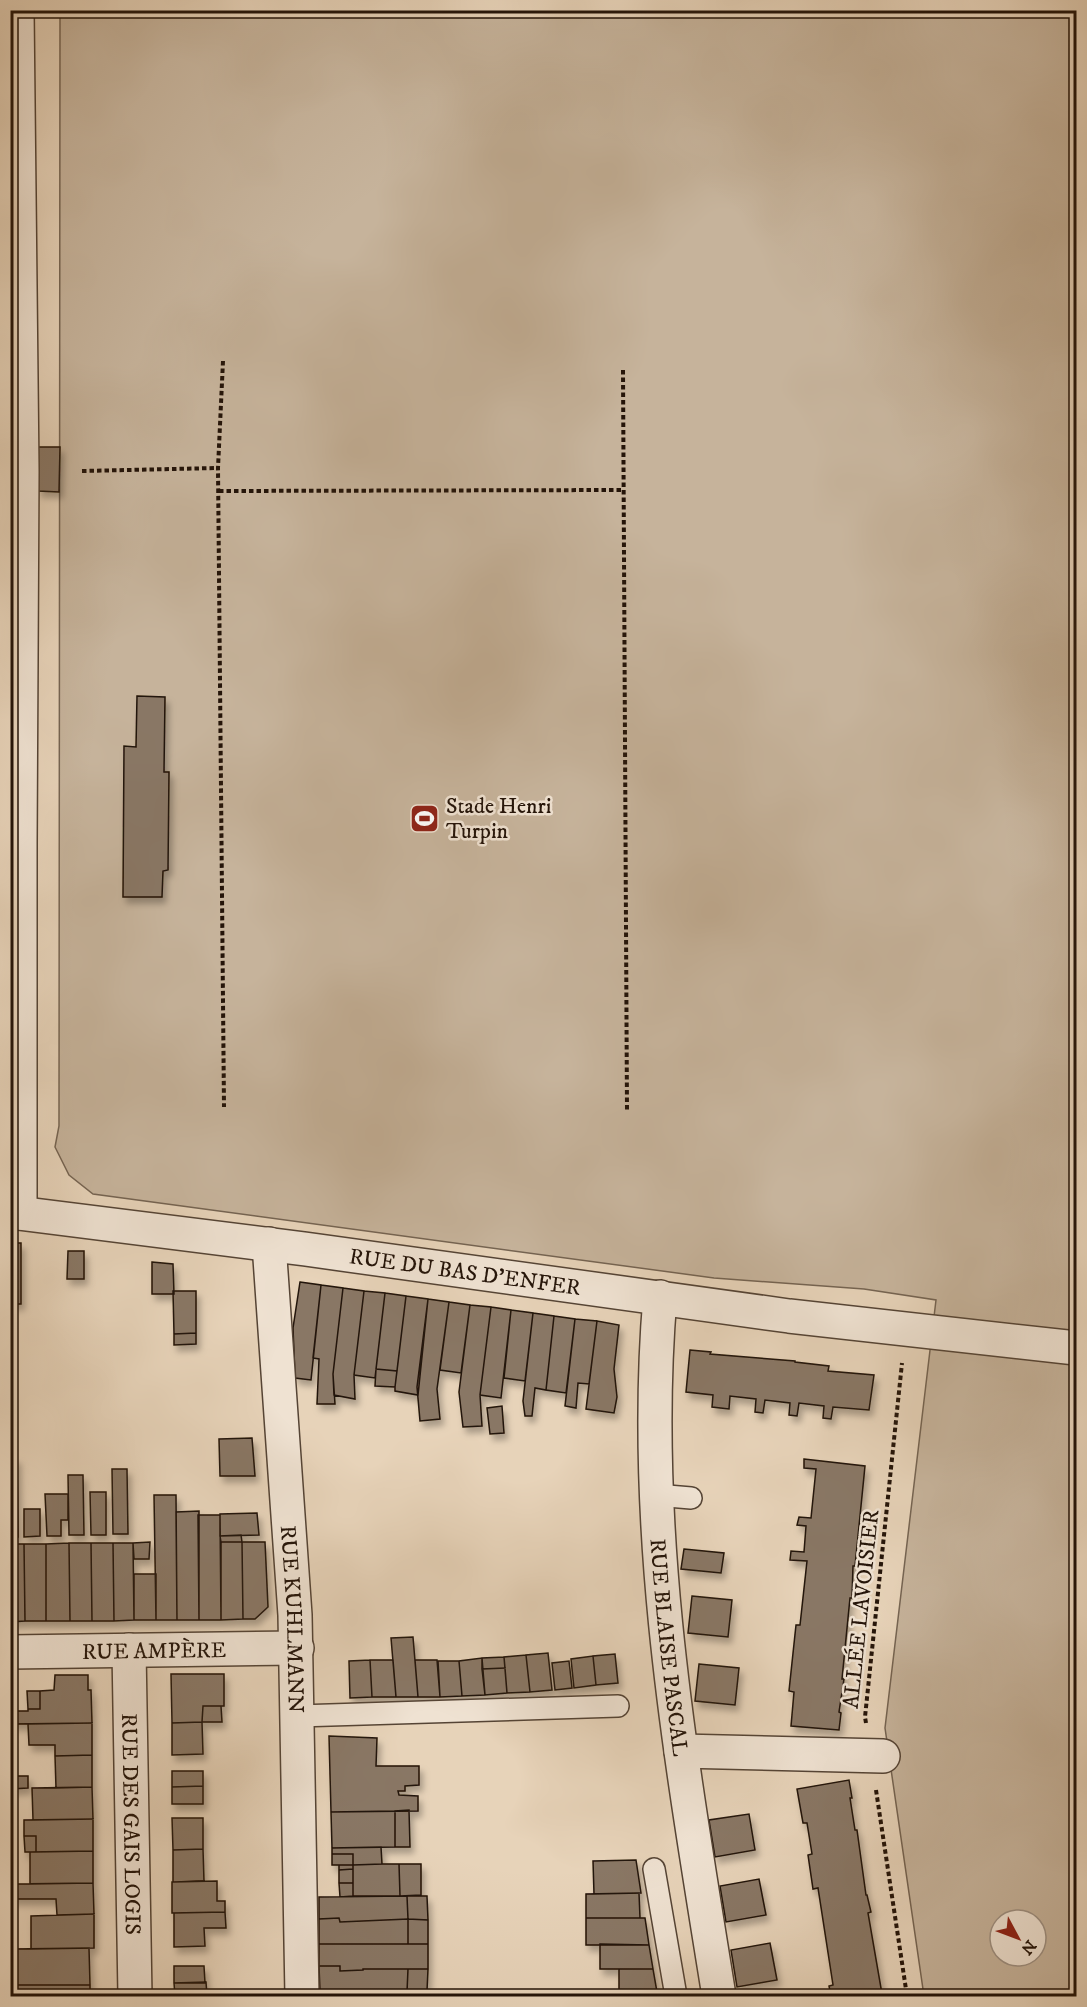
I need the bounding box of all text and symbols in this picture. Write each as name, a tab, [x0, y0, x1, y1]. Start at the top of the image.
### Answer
place label: Stade Henri Turpin	[446, 793, 551, 845]
sports icon: Stade Henri Turpin	[409, 802, 441, 834]
street label: RUE DU BAS D'ENFER	[348, 1243, 583, 1302]
street label: ALLÉE LAVOISIER	[838, 1508, 885, 1710]
street label: RUE KUHLMANN	[274, 1524, 309, 1714]
street label: RUE BLAISE PASCAL	[644, 1538, 694, 1758]
street label: RUE AMPÈRE	[82, 1637, 226, 1666]
street label: RUE DES GAIS LOGIS	[115, 1713, 146, 1935]
north arrow	[988, 1908, 1048, 1968]
text: N	[1017, 1936, 1040, 1959]

